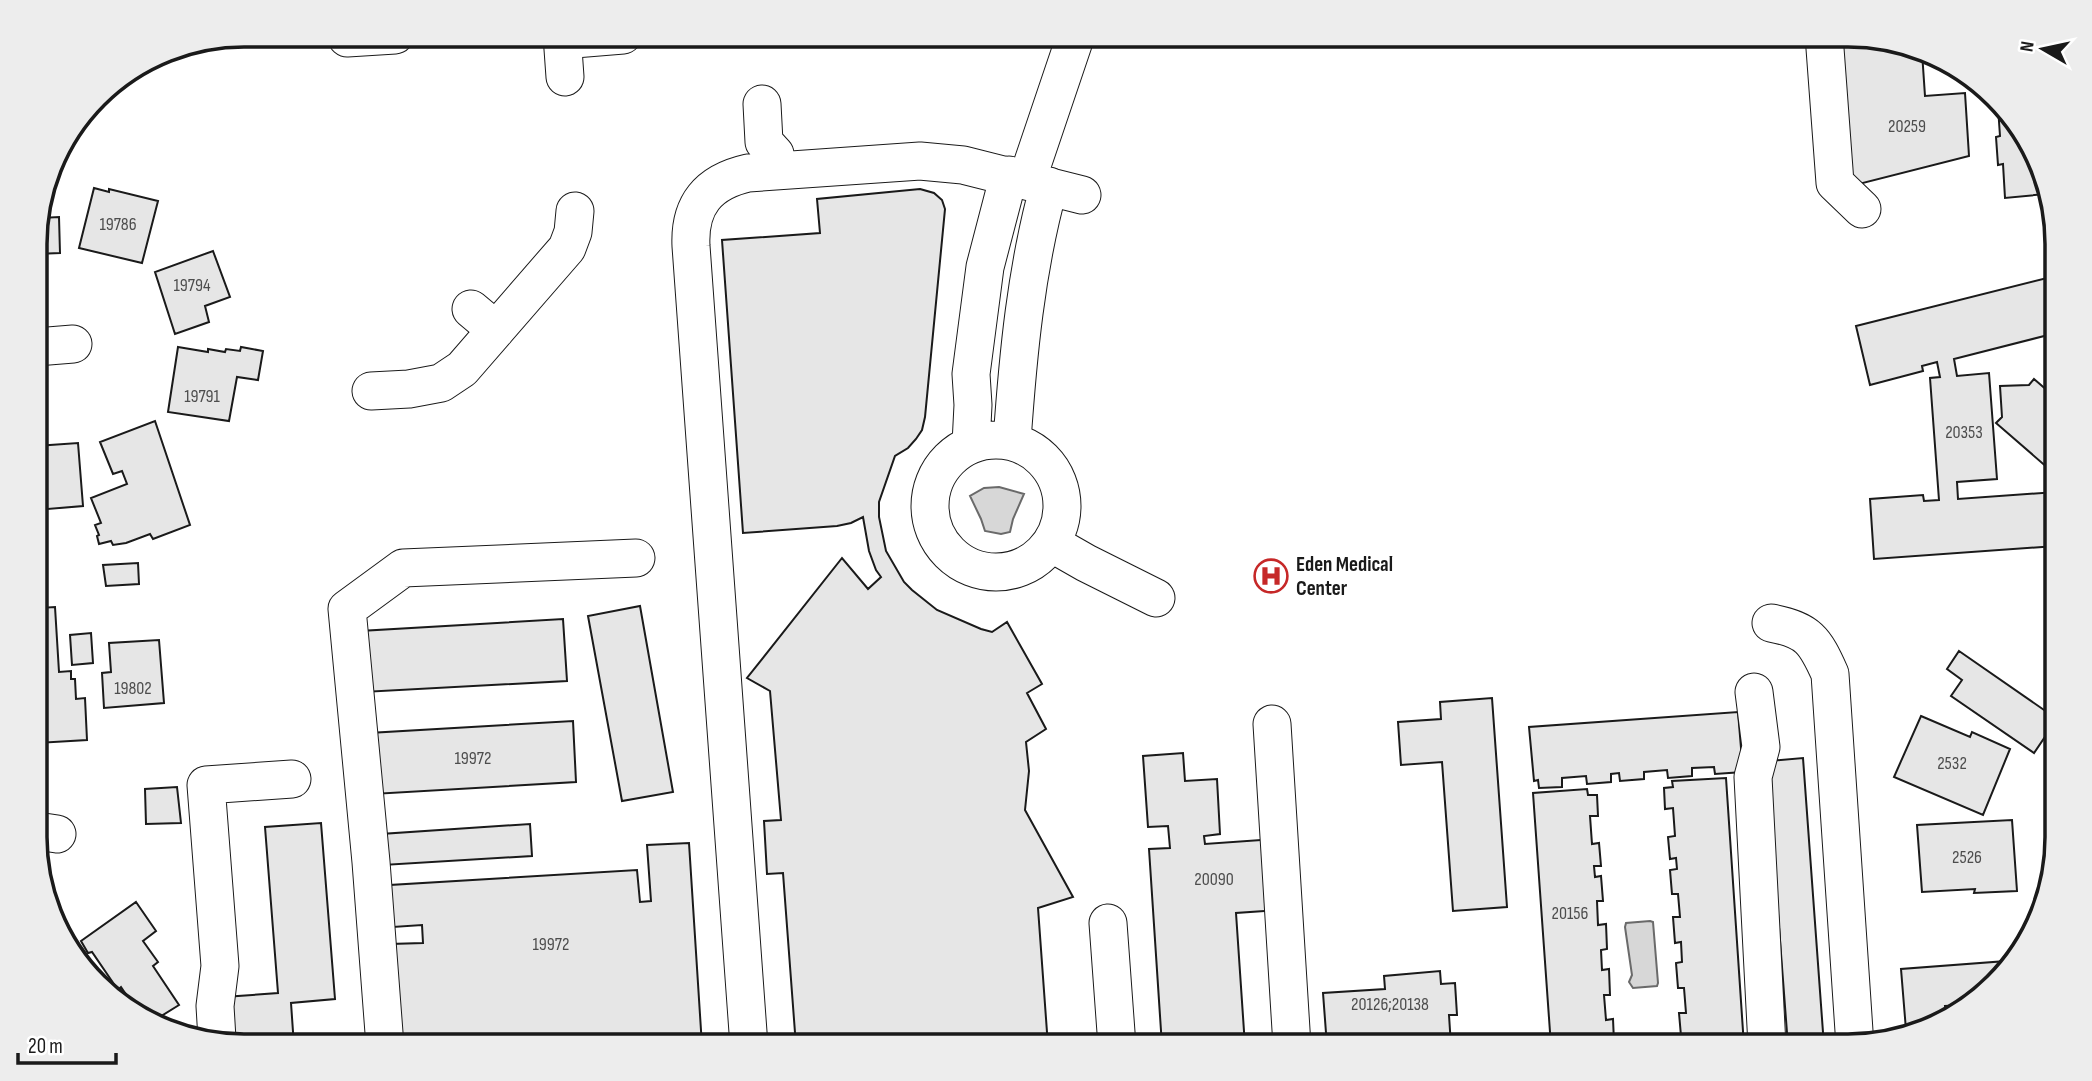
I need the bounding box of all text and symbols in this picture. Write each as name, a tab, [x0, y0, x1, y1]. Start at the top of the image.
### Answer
north arrow	[2008, 14, 2078, 84]
text: N	[2016, 40, 2040, 53]
house number: 20259	[1888, 116, 1926, 137]
house number: 19786	[99, 214, 137, 235]
house number: 19794	[174, 275, 211, 296]
house number: 19791	[184, 386, 221, 407]
house number: 20353	[1945, 422, 1983, 443]
place label: Eden Medical Center	[1296, 552, 1393, 601]
hospital icon: Eden Medical Center	[1252, 557, 1290, 595]
house number: 19802	[114, 678, 152, 699]
house number: 19972	[455, 748, 491, 769]
house number: 2532	[1937, 753, 1967, 774]
house number: 2526	[1952, 847, 1982, 868]
house number: 20090	[1194, 869, 1234, 890]
house number: 20156	[1552, 903, 1589, 924]
house number: 19972	[533, 934, 569, 955]
house number: 20126;20138	[1351, 994, 1429, 1015]
scale bar	[18, 1021, 116, 1066]
text: 20 m	[28, 1034, 63, 1059]

